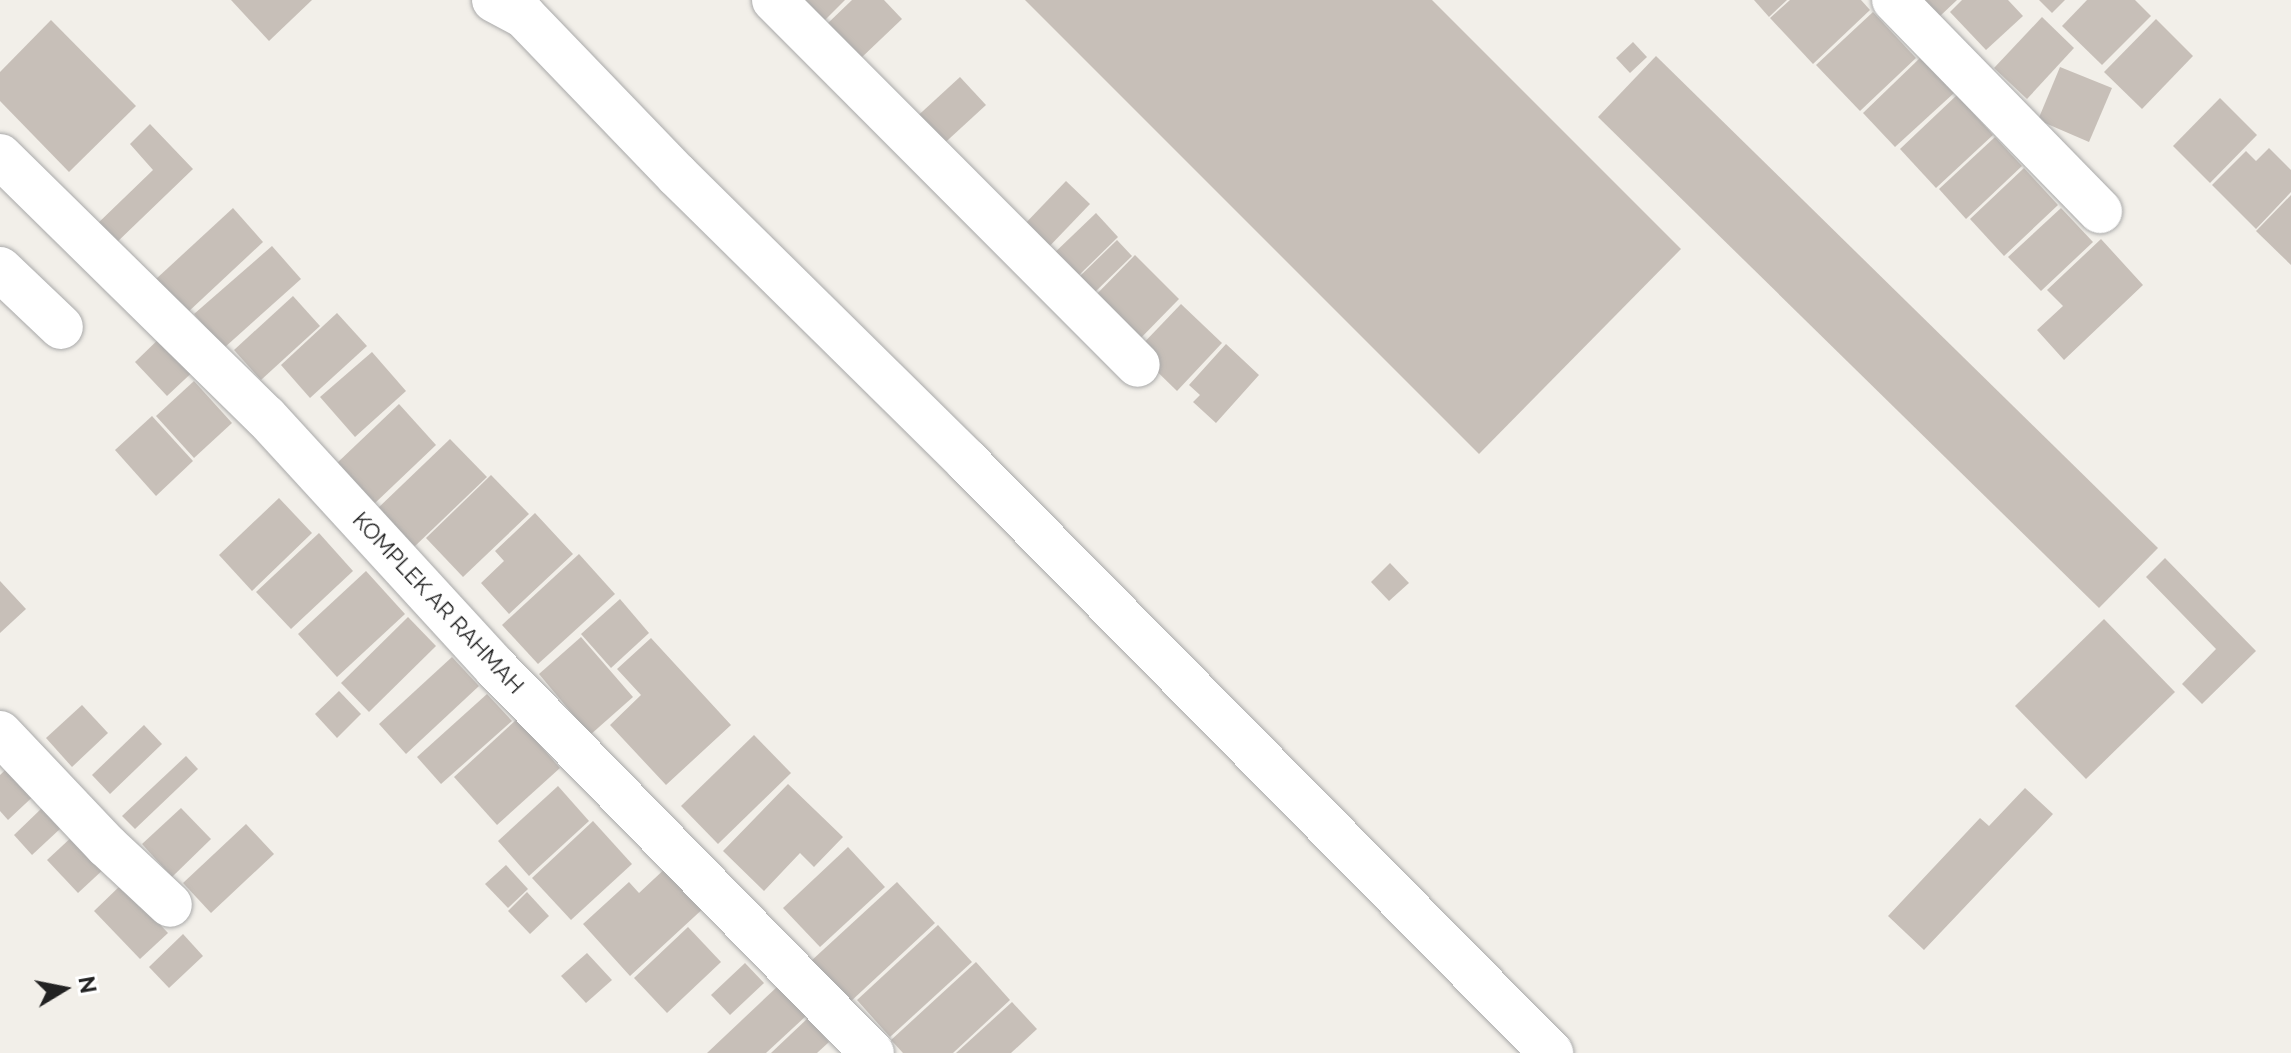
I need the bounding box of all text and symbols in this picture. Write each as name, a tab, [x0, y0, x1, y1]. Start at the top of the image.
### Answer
street label: KOMPLEK AR RAHMAH	[347, 506, 529, 700]
north arrow	[24, 949, 104, 1029]
text: N	[73, 974, 102, 995]

